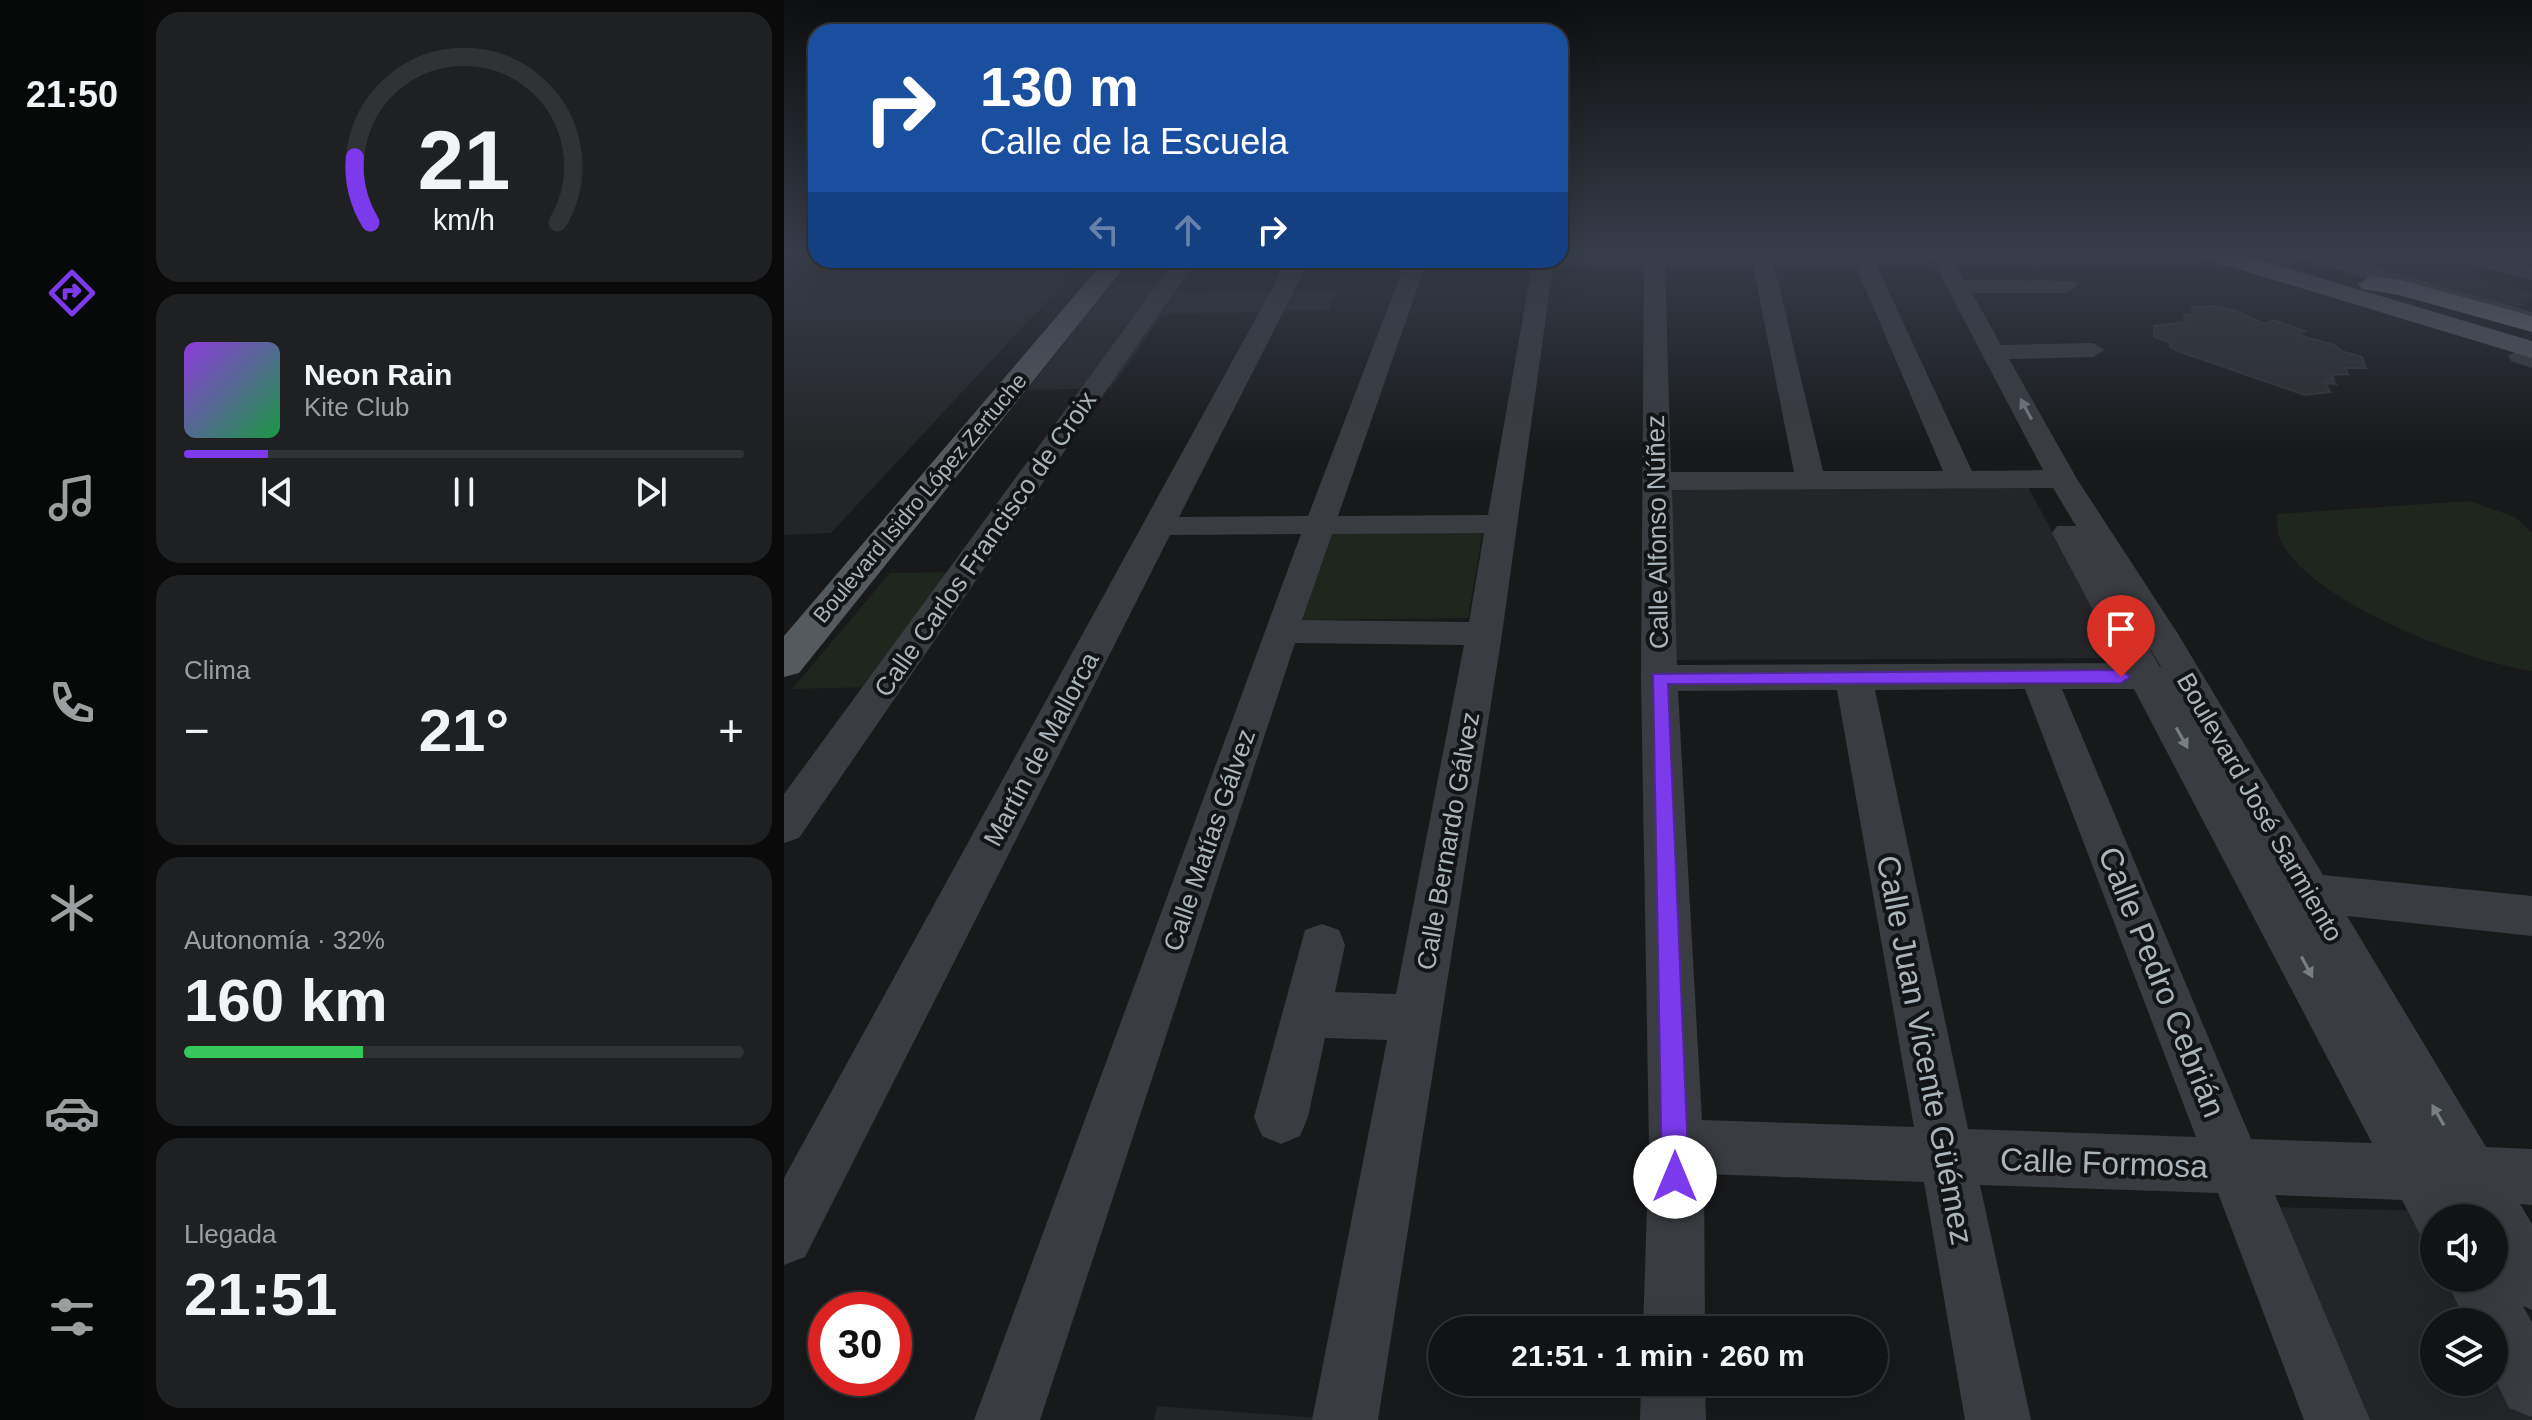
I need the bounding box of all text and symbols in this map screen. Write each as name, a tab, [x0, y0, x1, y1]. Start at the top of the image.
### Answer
text: 130 m	[980, 55, 1139, 118]
icon: right	[848, 56, 952, 160]
text: 21:50	[26, 74, 118, 115]
text: 21	[418, 113, 510, 206]
text: Calle de la Escuela	[980, 121, 1288, 162]
text: km/h	[433, 204, 495, 236]
icon: left	[1082, 208, 1126, 252]
icon: ahead	[1166, 208, 1210, 252]
icon: right	[1250, 208, 1294, 252]
icon: directions	[44, 265, 100, 321]
text: Neon Rain	[304, 358, 452, 391]
street label: Boulevard Isidro López Zertuche	[808, 368, 1032, 628]
street label: Calle Carlos Francisco de Croix	[868, 386, 1102, 702]
text: Kite Club	[304, 392, 410, 422]
one-way arrow	[2019, 398, 2032, 421]
street label: Calle Alfonso Núñez	[1640, 415, 1674, 649]
icon: music	[44, 470, 100, 526]
icon: previous	[255, 470, 299, 514]
icon: pause	[442, 470, 486, 514]
icon: next	[629, 470, 673, 514]
pin	[2087, 595, 2155, 677]
icon: arrive	[2099, 607, 2143, 651]
street label: Martín de Mallorca	[977, 646, 1105, 851]
text: Clima	[184, 655, 250, 685]
street label: Boulevard José Sarmiento	[2171, 667, 2349, 947]
icon: phone	[44, 675, 100, 731]
text: 21°	[419, 697, 509, 764]
text: −	[184, 706, 210, 755]
text: +	[718, 706, 744, 755]
street label: Calle Bernardo Gálvez	[1411, 710, 1485, 972]
street label: Calle Matías Gálvez	[1157, 725, 1261, 955]
one-way arrow	[2176, 727, 2189, 750]
street label: Calle Pedro Cebrián	[2091, 842, 2233, 1122]
street label: Calle Juan Vicente Güémez	[1870, 852, 1980, 1248]
icon: climate	[44, 880, 100, 936]
text: Autonomía · 32%	[184, 925, 385, 955]
one-way arrow	[2300, 955, 2314, 978]
text: 160 km	[184, 967, 388, 1034]
icon: car	[44, 1085, 100, 1141]
one-way arrow	[2431, 1104, 2445, 1126]
position arrow	[1633, 1135, 1717, 1219]
street label: Calle Formosa	[1999, 1141, 2209, 1185]
map controls	[2420, 1204, 2508, 1396]
button: sound	[2420, 1204, 2508, 1292]
text: Llegada	[184, 1219, 277, 1249]
text: 21:51	[184, 1261, 337, 1328]
icon: filters	[44, 1289, 100, 1345]
speed limit sign: 30	[808, 1292, 912, 1396]
button: layers	[2420, 1308, 2508, 1396]
text: 21:51 · 1 min · 260 m	[1511, 1339, 1805, 1372]

